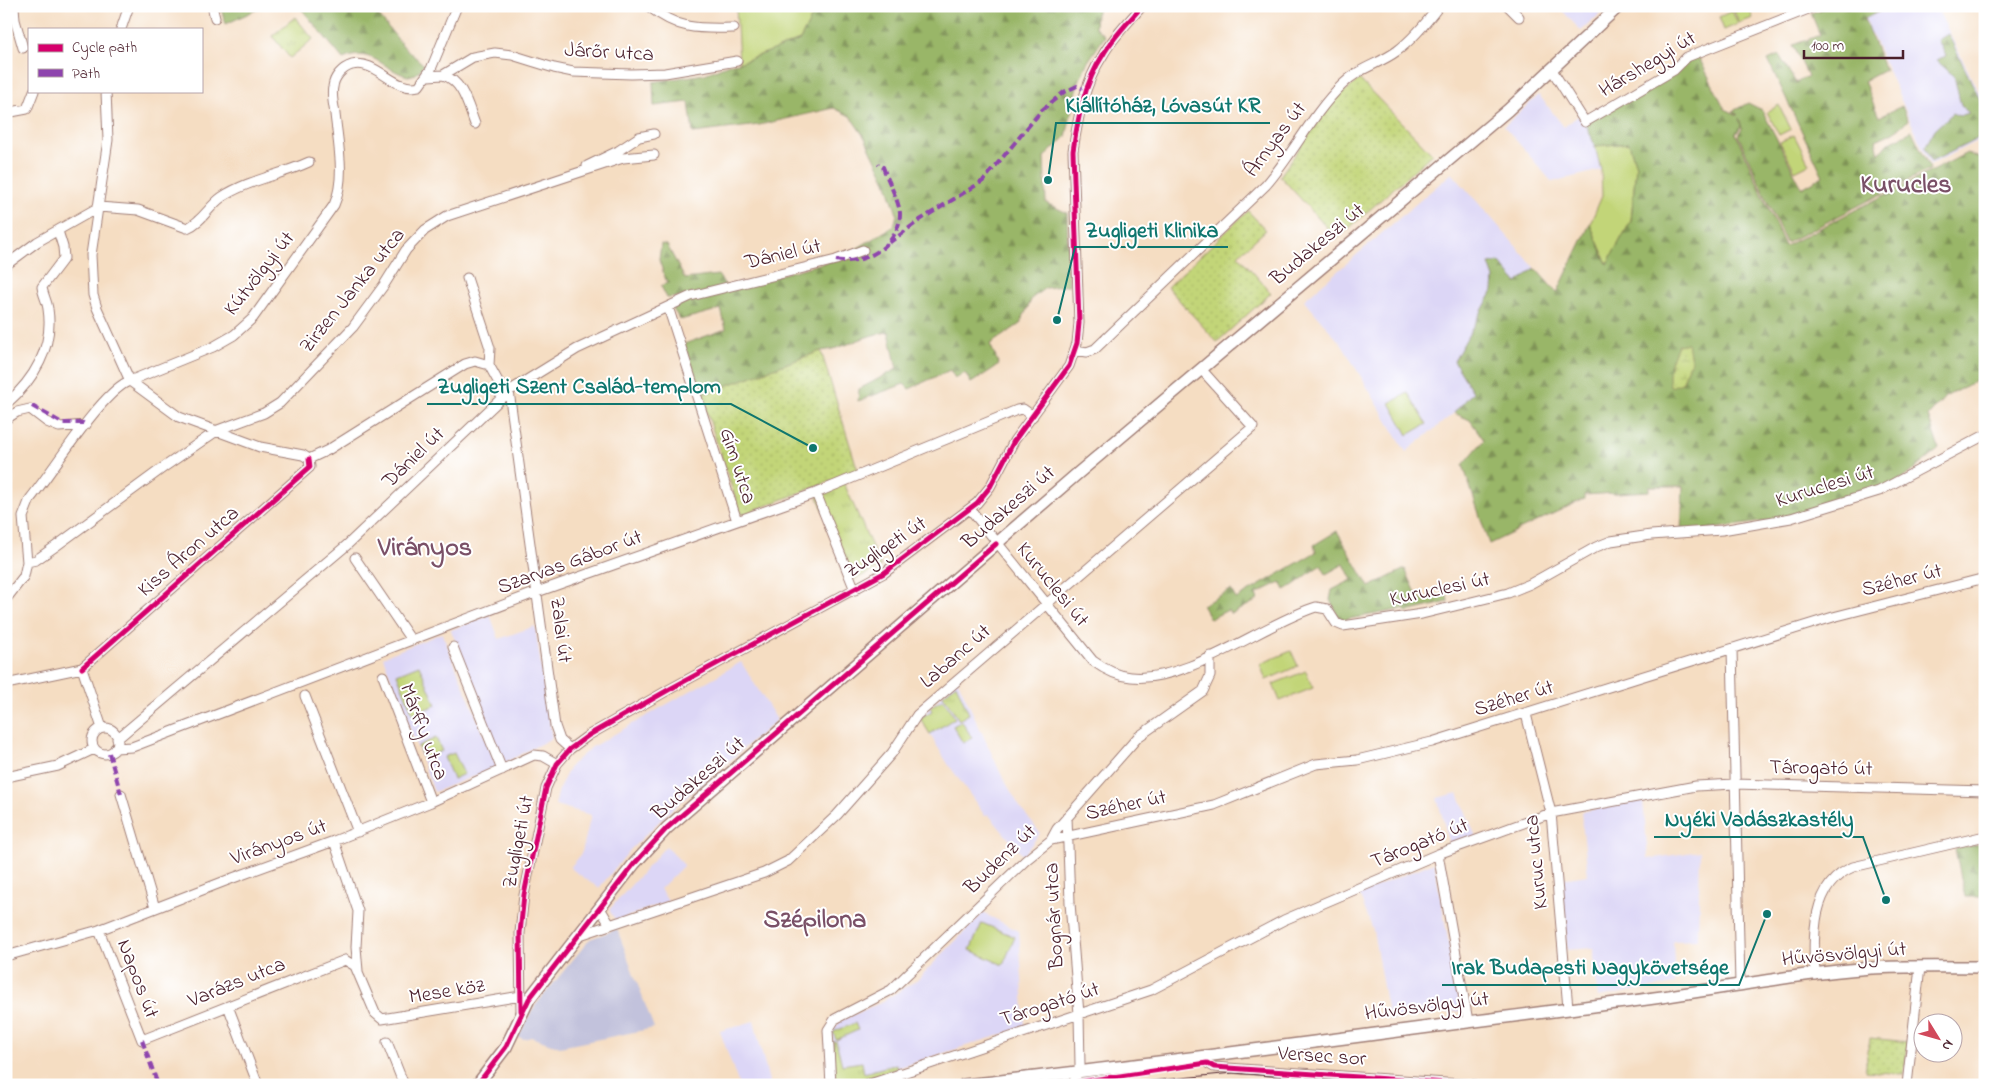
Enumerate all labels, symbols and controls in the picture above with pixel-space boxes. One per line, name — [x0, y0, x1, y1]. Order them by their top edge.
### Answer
street label: Hárshegyi út — [1594, 24, 1703, 108]
legend — [28, 28, 202, 92]
scale bar — [1804, 28, 1902, 60]
text: 100 m — [1811, 35, 1844, 57]
street label: Járőr utca — [563, 36, 655, 70]
text: Cycle path — [72, 37, 137, 60]
text: Path — [72, 63, 100, 85]
callout: Kiállítóház, Lóvasút KR — [1056, 86, 1270, 123]
text: Kiállítóház, Lóvasút KR — [1066, 91, 1261, 123]
street label: Árnyas út — [1237, 95, 1316, 185]
district label: Kurucles — [1860, 167, 1952, 205]
street label: Budakeszi út — [1263, 196, 1372, 294]
callout: Zugligeti Klinika — [1075, 210, 1228, 247]
text: Zugligeti Klinika — [1086, 216, 1219, 249]
street label: Zirzen Janka utca — [293, 222, 413, 360]
street label: Kútvölgyi út — [217, 225, 304, 324]
street label: Dániel út — [741, 232, 824, 279]
callout: Zugligeti Szent Család-templom — [427, 367, 731, 404]
text: Zugligeti Szent Család-templom — [437, 372, 721, 405]
street label: Dániel út — [375, 420, 452, 496]
street label: Gím utca — [711, 424, 763, 508]
street label: Kuruclesi út — [1772, 458, 1878, 516]
street label: Budakeszi út — [955, 459, 1062, 558]
street label: Kiss Áron utca — [131, 499, 246, 605]
street label: Zugligeti út — [839, 509, 934, 588]
street label: Szarvas Gábor út — [493, 523, 647, 603]
district label: Virányos — [377, 530, 472, 568]
street label: Kuruclesi út — [1008, 536, 1096, 634]
street label: Széher út — [1859, 557, 1945, 605]
street label: Kuruclesi út — [1387, 565, 1493, 615]
street label: Zalai út — [541, 595, 579, 665]
street label: Labanc út — [914, 618, 998, 696]
street label: Széher út — [1470, 673, 1558, 725]
street label: Márffy utca — [389, 679, 455, 786]
street label: Budakeszi út — [645, 730, 752, 829]
street label: Tárogató út — [1769, 753, 1873, 787]
street label: Széher út — [1083, 783, 1169, 829]
street label: Zugligeti út — [495, 793, 545, 891]
callout: Nyéki Vadászkastély — [1654, 800, 1863, 837]
text: Nyéki Vadászkastély — [1665, 805, 1853, 838]
street label: Tárogató út — [1367, 811, 1474, 879]
street label: Virányos út — [226, 812, 332, 876]
street label: Kuruc utca — [1517, 813, 1557, 911]
street label: Budenz út — [957, 818, 1044, 903]
street label: Bognár utca — [1037, 862, 1075, 971]
district label: Szépilona — [764, 902, 866, 940]
street label: Napos út — [108, 935, 166, 1023]
street label: Hűvösvölgyi út — [1780, 935, 1908, 977]
callout: Irak Budapesti Nagykövetsége — [1442, 948, 1739, 985]
street label: Varázs utca — [183, 950, 290, 1017]
text: Irak Budapesti Nagykövetsége — [1451, 953, 1730, 986]
street label: Mese köz — [407, 971, 487, 1013]
street label: Tárogató út — [996, 975, 1104, 1037]
street label: Hűvösvölgyi út — [1363, 984, 1491, 1031]
north arrow — [1914, 1014, 1964, 1064]
text: N — [1936, 1035, 1958, 1055]
street label: Versec sor — [1276, 1039, 1368, 1075]

